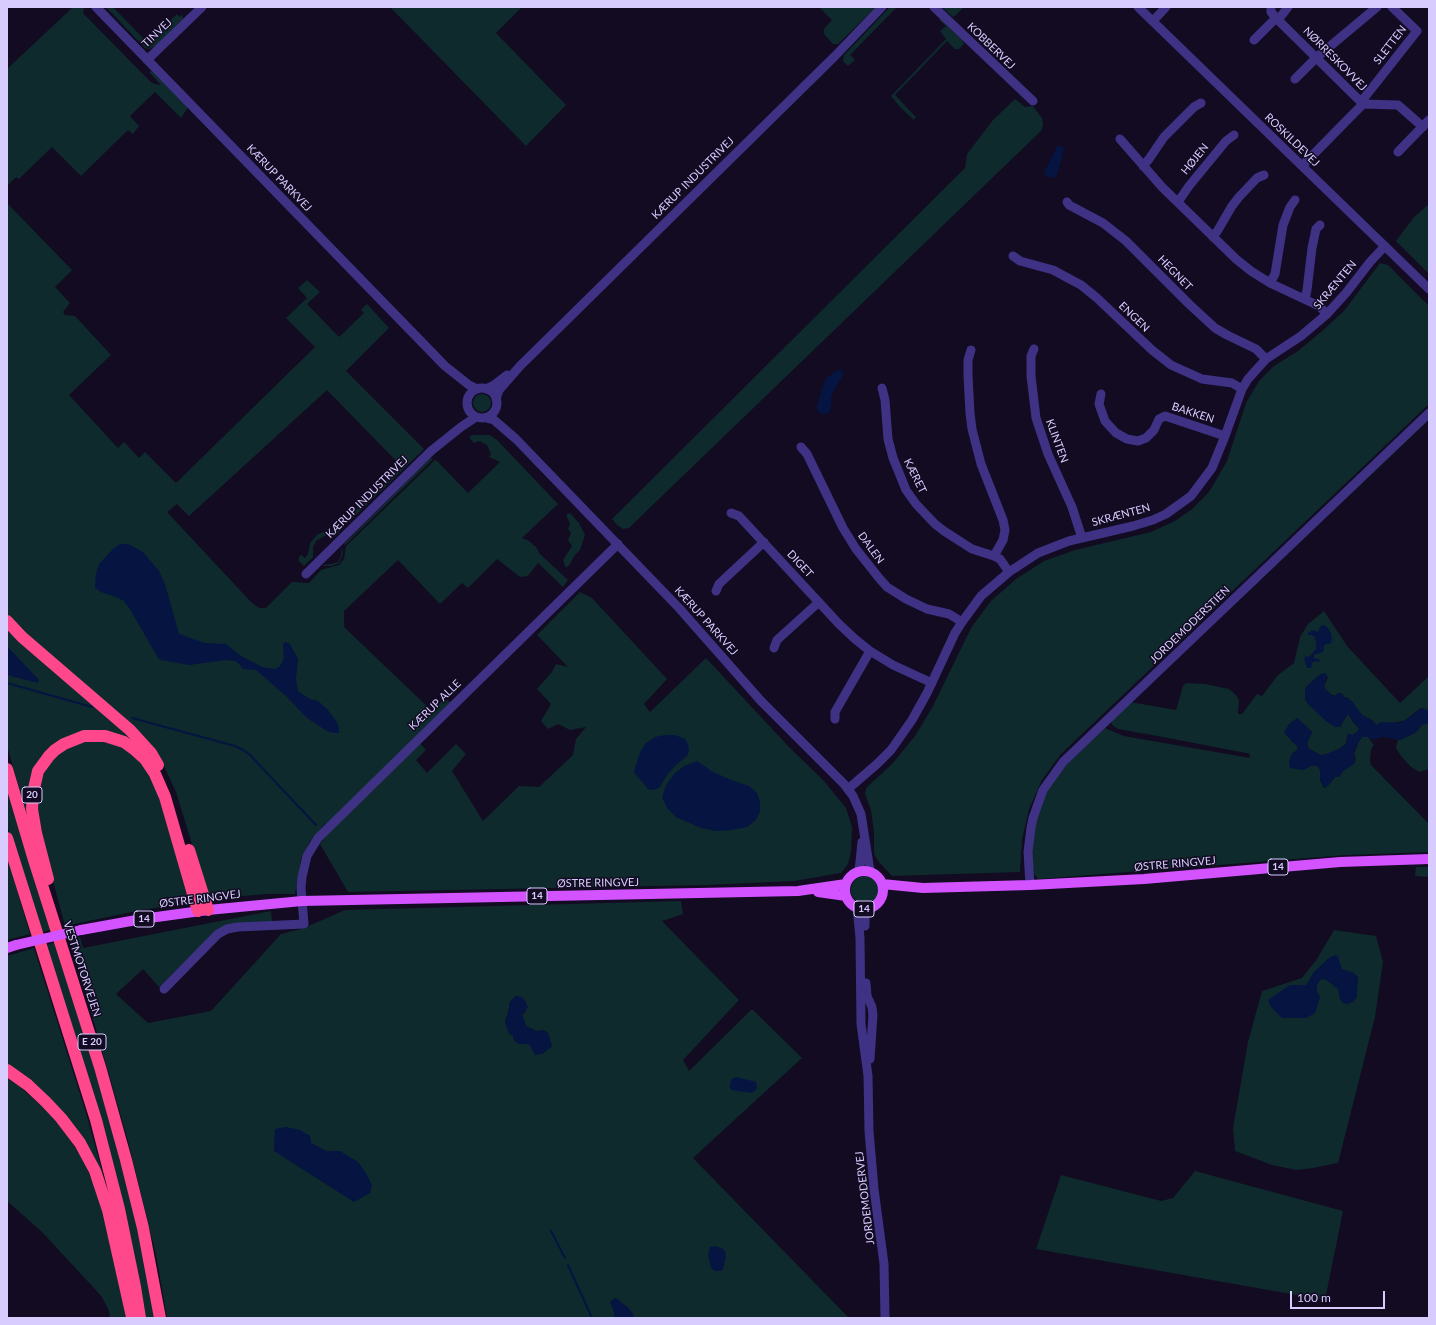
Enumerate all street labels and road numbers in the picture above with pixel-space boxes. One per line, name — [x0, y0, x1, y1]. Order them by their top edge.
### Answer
street label: TINVEJ — [139, 16, 175, 50]
street label: KOBBERVEJ — [964, 20, 1018, 72]
street label: SLETTEN — [1371, 23, 1409, 67]
street label: NØRRESKOVVEJ — [1300, 24, 1370, 94]
street label: ROSKILDEVEJ — [1262, 111, 1322, 169]
street label: KÆRUP INDUSTRIVEJ — [649, 134, 737, 222]
street label: HØJEN — [1178, 141, 1212, 177]
street label: KÆRUP PARKVEJ — [244, 142, 314, 214]
street label: HEGNET — [1155, 253, 1195, 293]
street label: SKRÆNTEN — [1311, 258, 1359, 312]
street label: ENGEN — [1116, 299, 1152, 335]
street label: BAKKEN — [1170, 400, 1216, 426]
street label: KLINTEN — [1043, 417, 1071, 465]
street label: KÆRUP INDUSTRIVEJ — [323, 453, 411, 541]
street label: KÆRET — [901, 456, 929, 496]
street label: SKRÆNTEN — [1090, 501, 1152, 529]
street label: DALEN — [855, 530, 887, 566]
street label: DIGET — [784, 548, 816, 580]
street label: JORDEMODERSTIEN — [1147, 583, 1233, 667]
street label: KÆRUP PARKVEJ — [672, 584, 740, 658]
street label: KÆRUP ALLE — [406, 677, 464, 733]
road number: 20 — [22, 787, 42, 803]
street label: ØSTRE RINGVEJ — [1134, 854, 1216, 874]
road number: 14 — [1268, 859, 1288, 875]
street label: ØSTRE RINGVEJ — [557, 876, 639, 890]
street label: ØSTRE RINGVEJ — [158, 887, 242, 911]
road number: 14 — [527, 888, 547, 904]
road number: 14 — [854, 901, 874, 917]
road number: 14 — [134, 911, 154, 927]
street label: VESTMOTORVEJEN — [60, 920, 104, 1018]
road number: E 20 — [78, 1034, 106, 1050]
street label: JORDEMODERVEJ — [853, 1151, 877, 1245]

